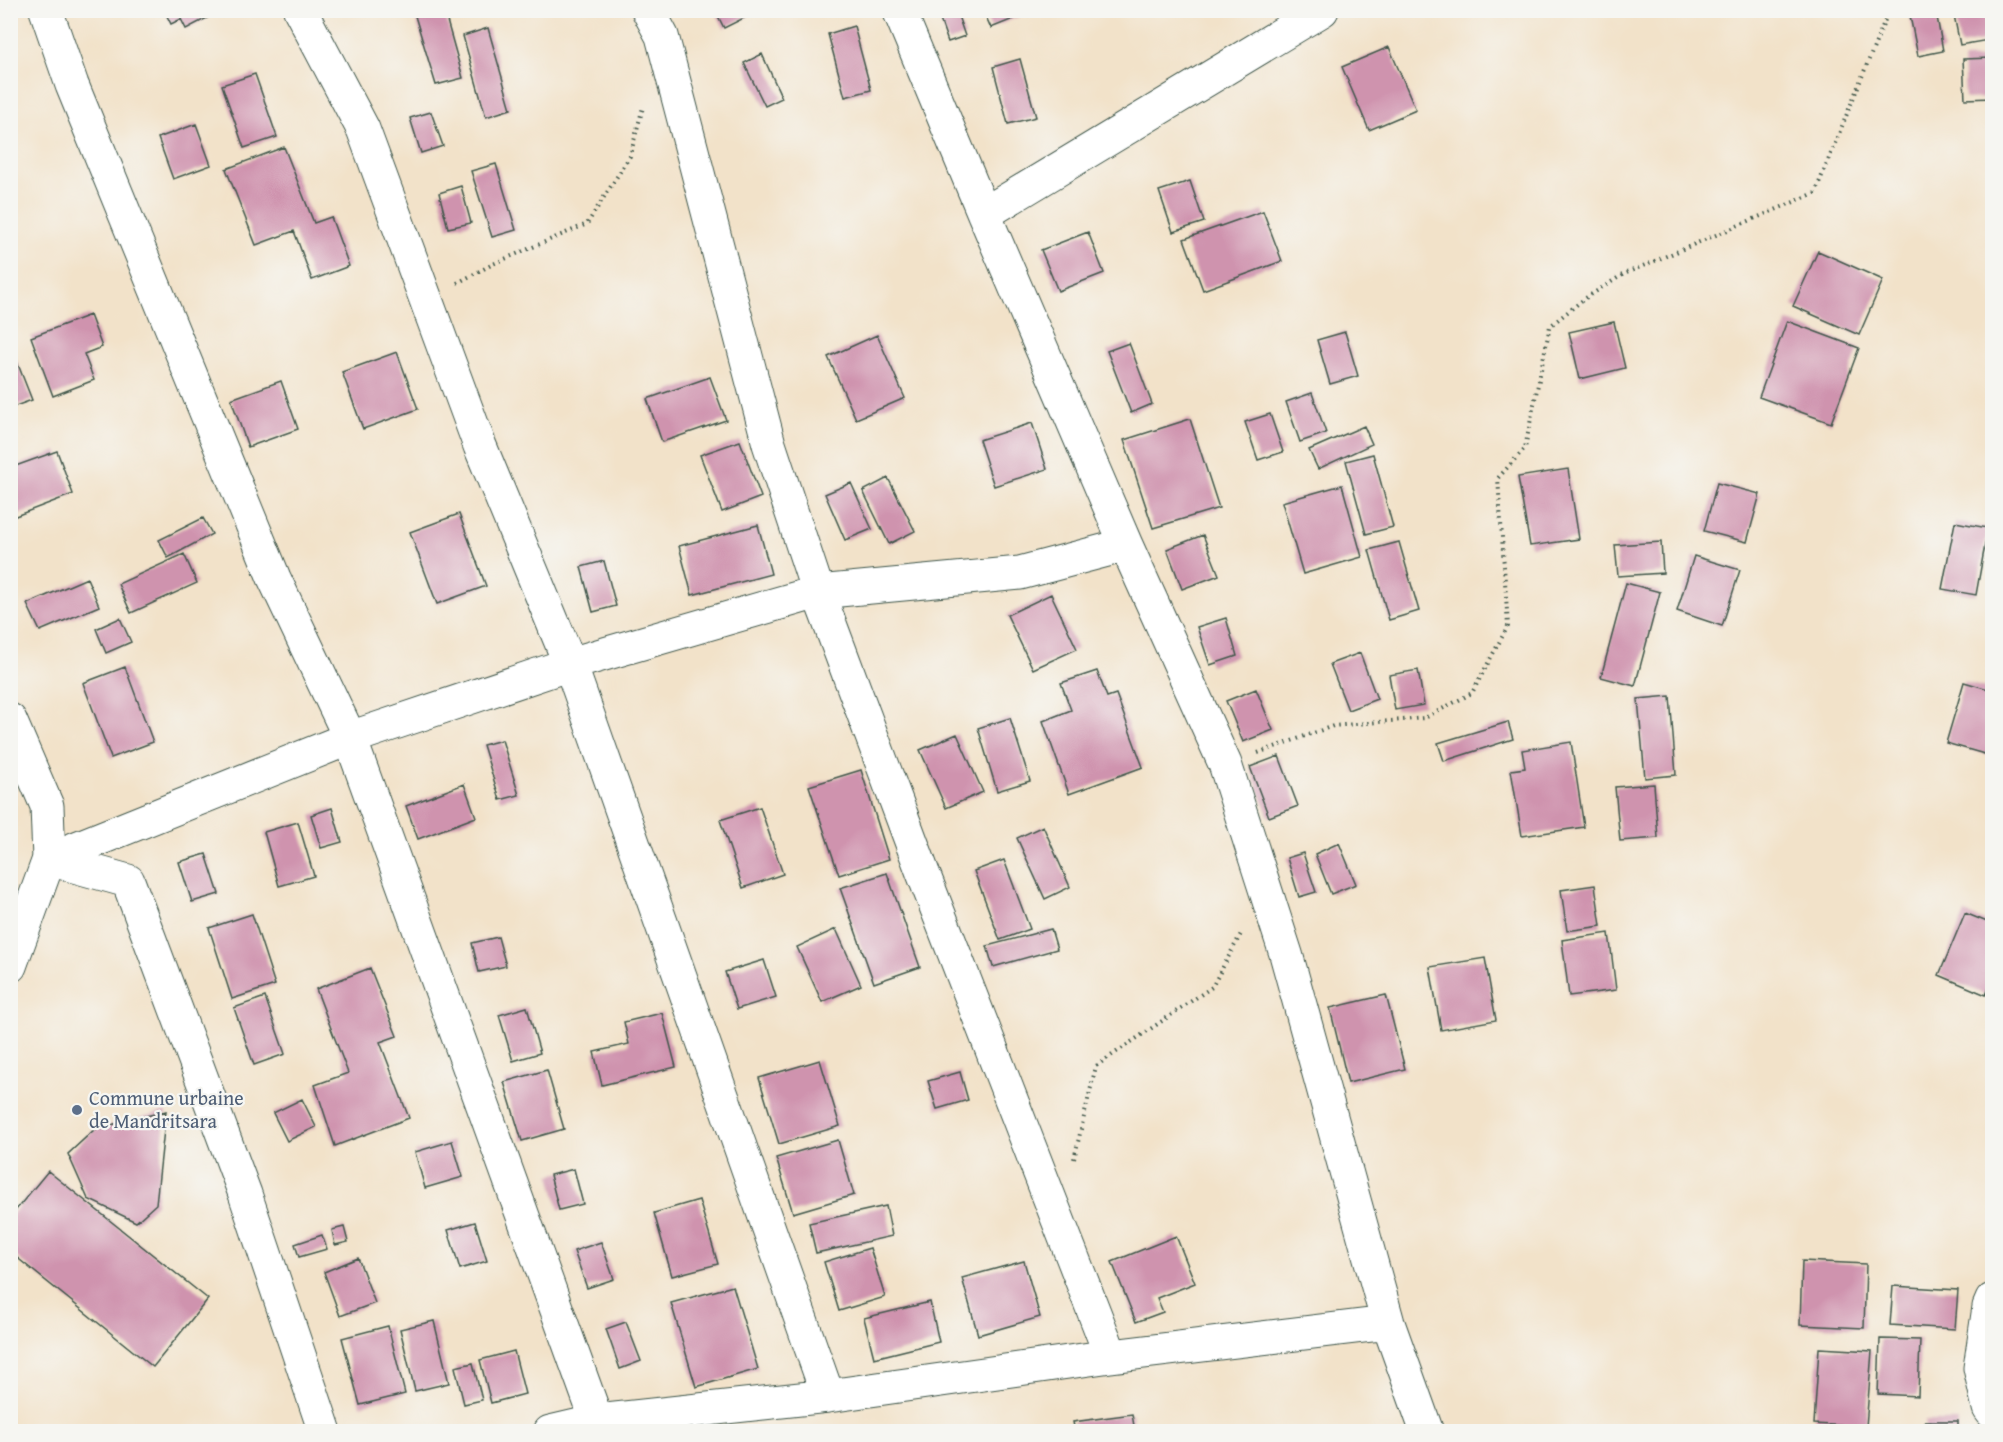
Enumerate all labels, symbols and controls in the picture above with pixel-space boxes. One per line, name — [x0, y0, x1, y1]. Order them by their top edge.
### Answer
place label: Commune urbaine de Mandritsara — [89, 1083, 244, 1135]
marker: Commune urbaine de Mandritsara — [70, 1103, 84, 1117]

